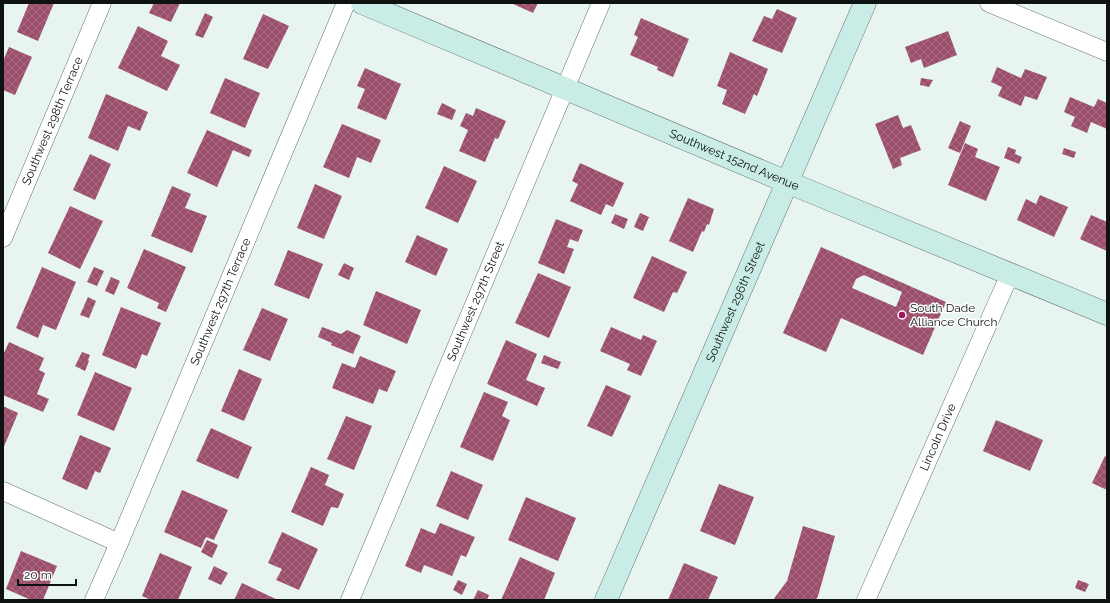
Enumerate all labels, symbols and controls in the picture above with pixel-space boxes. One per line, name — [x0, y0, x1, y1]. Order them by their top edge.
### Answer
street label: Southwest 298th Terrace — [19, 55, 85, 187]
street label: Southwest 152nd Avenue — [667, 126, 801, 193]
street label: Southwest 297th Terrace — [187, 236, 253, 368]
street label: Southwest 297th Street — [444, 239, 507, 364]
street label: Southwest 296th Street — [703, 239, 768, 364]
place label: South Dade Alliance Church — [910, 301, 997, 329]
marker: South Dade Alliance Church — [897, 310, 907, 320]
street label: Lincoln Drive — [917, 401, 959, 473]
scale bar — [18, 561, 76, 587]
text: 20 m — [24, 568, 52, 582]

